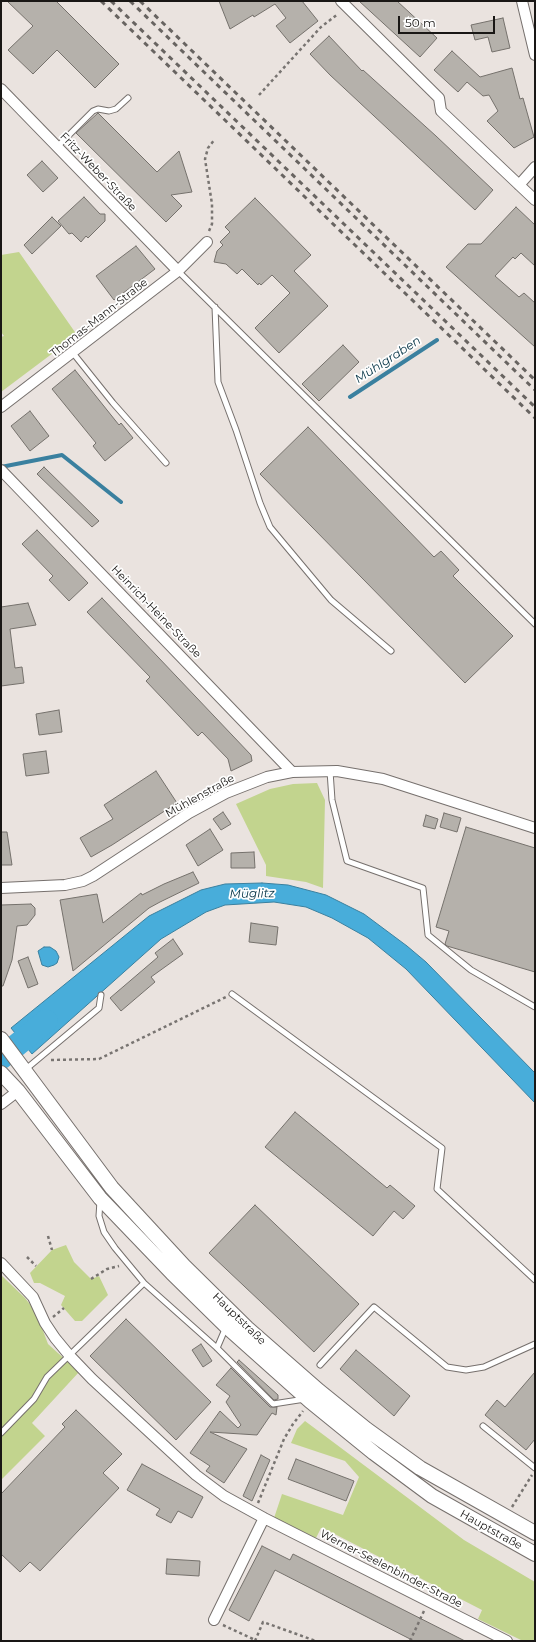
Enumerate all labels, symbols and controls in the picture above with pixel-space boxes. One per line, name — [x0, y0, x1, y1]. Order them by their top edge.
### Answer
scale bar — [400, 8, 497, 34]
text: 50 m — [405, 15, 436, 30]
street label: Fritz-Weber-Straße — [57, 130, 139, 214]
street label: Thomas-Mann-Straße — [48, 276, 150, 360]
water label: Mühlgraben — [352, 333, 424, 387]
street label: Heinrich-Heine-Straße — [108, 563, 204, 661]
street label: Mühlenstraße — [163, 772, 237, 820]
water label: Müglitz — [229, 886, 275, 902]
street label: Hauptstraße — [210, 1290, 268, 1348]
street label: Hauptstraße — [458, 1507, 524, 1553]
street label: Werner-Seelenbinder-Straße — [318, 1527, 464, 1611]

